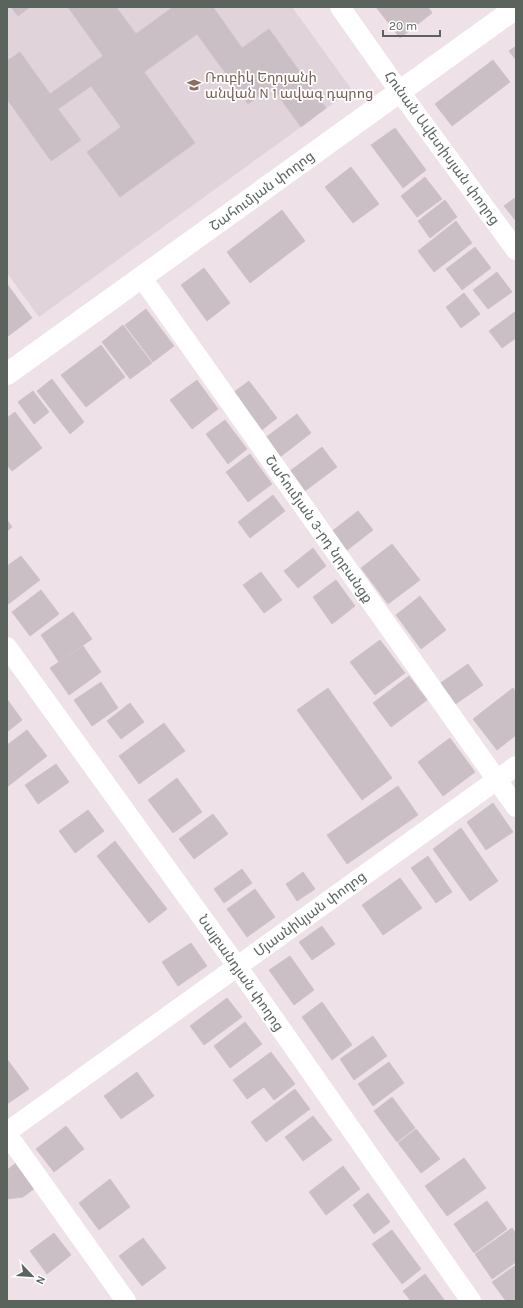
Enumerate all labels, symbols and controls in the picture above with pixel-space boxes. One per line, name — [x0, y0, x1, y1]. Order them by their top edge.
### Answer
scale bar — [383, 12, 440, 38]
text: 20 m — [389, 19, 417, 33]
street label: Հունան Ավետիսյան փողոց — [381, 68, 503, 228]
place label: Ռուբիկ Եղոյանի անվան N 1 ավագ դպրոց — [205, 69, 373, 102]
school or university icon: Ռուբիկ Եղոյանի անվան N 1 ավագ դպրոց — [186, 77, 202, 93]
street label: Շահումյան փողոց — [206, 147, 318, 235]
street label: Շահումյան 3-րդ նրբանցք — [261, 452, 377, 606]
street label: Մյասնիկյան փողոց — [251, 868, 369, 960]
street label: Նալբանդյան փողոց — [194, 912, 288, 1034]
north arrow — [12, 1256, 52, 1296]
text: N — [33, 1274, 48, 1286]

